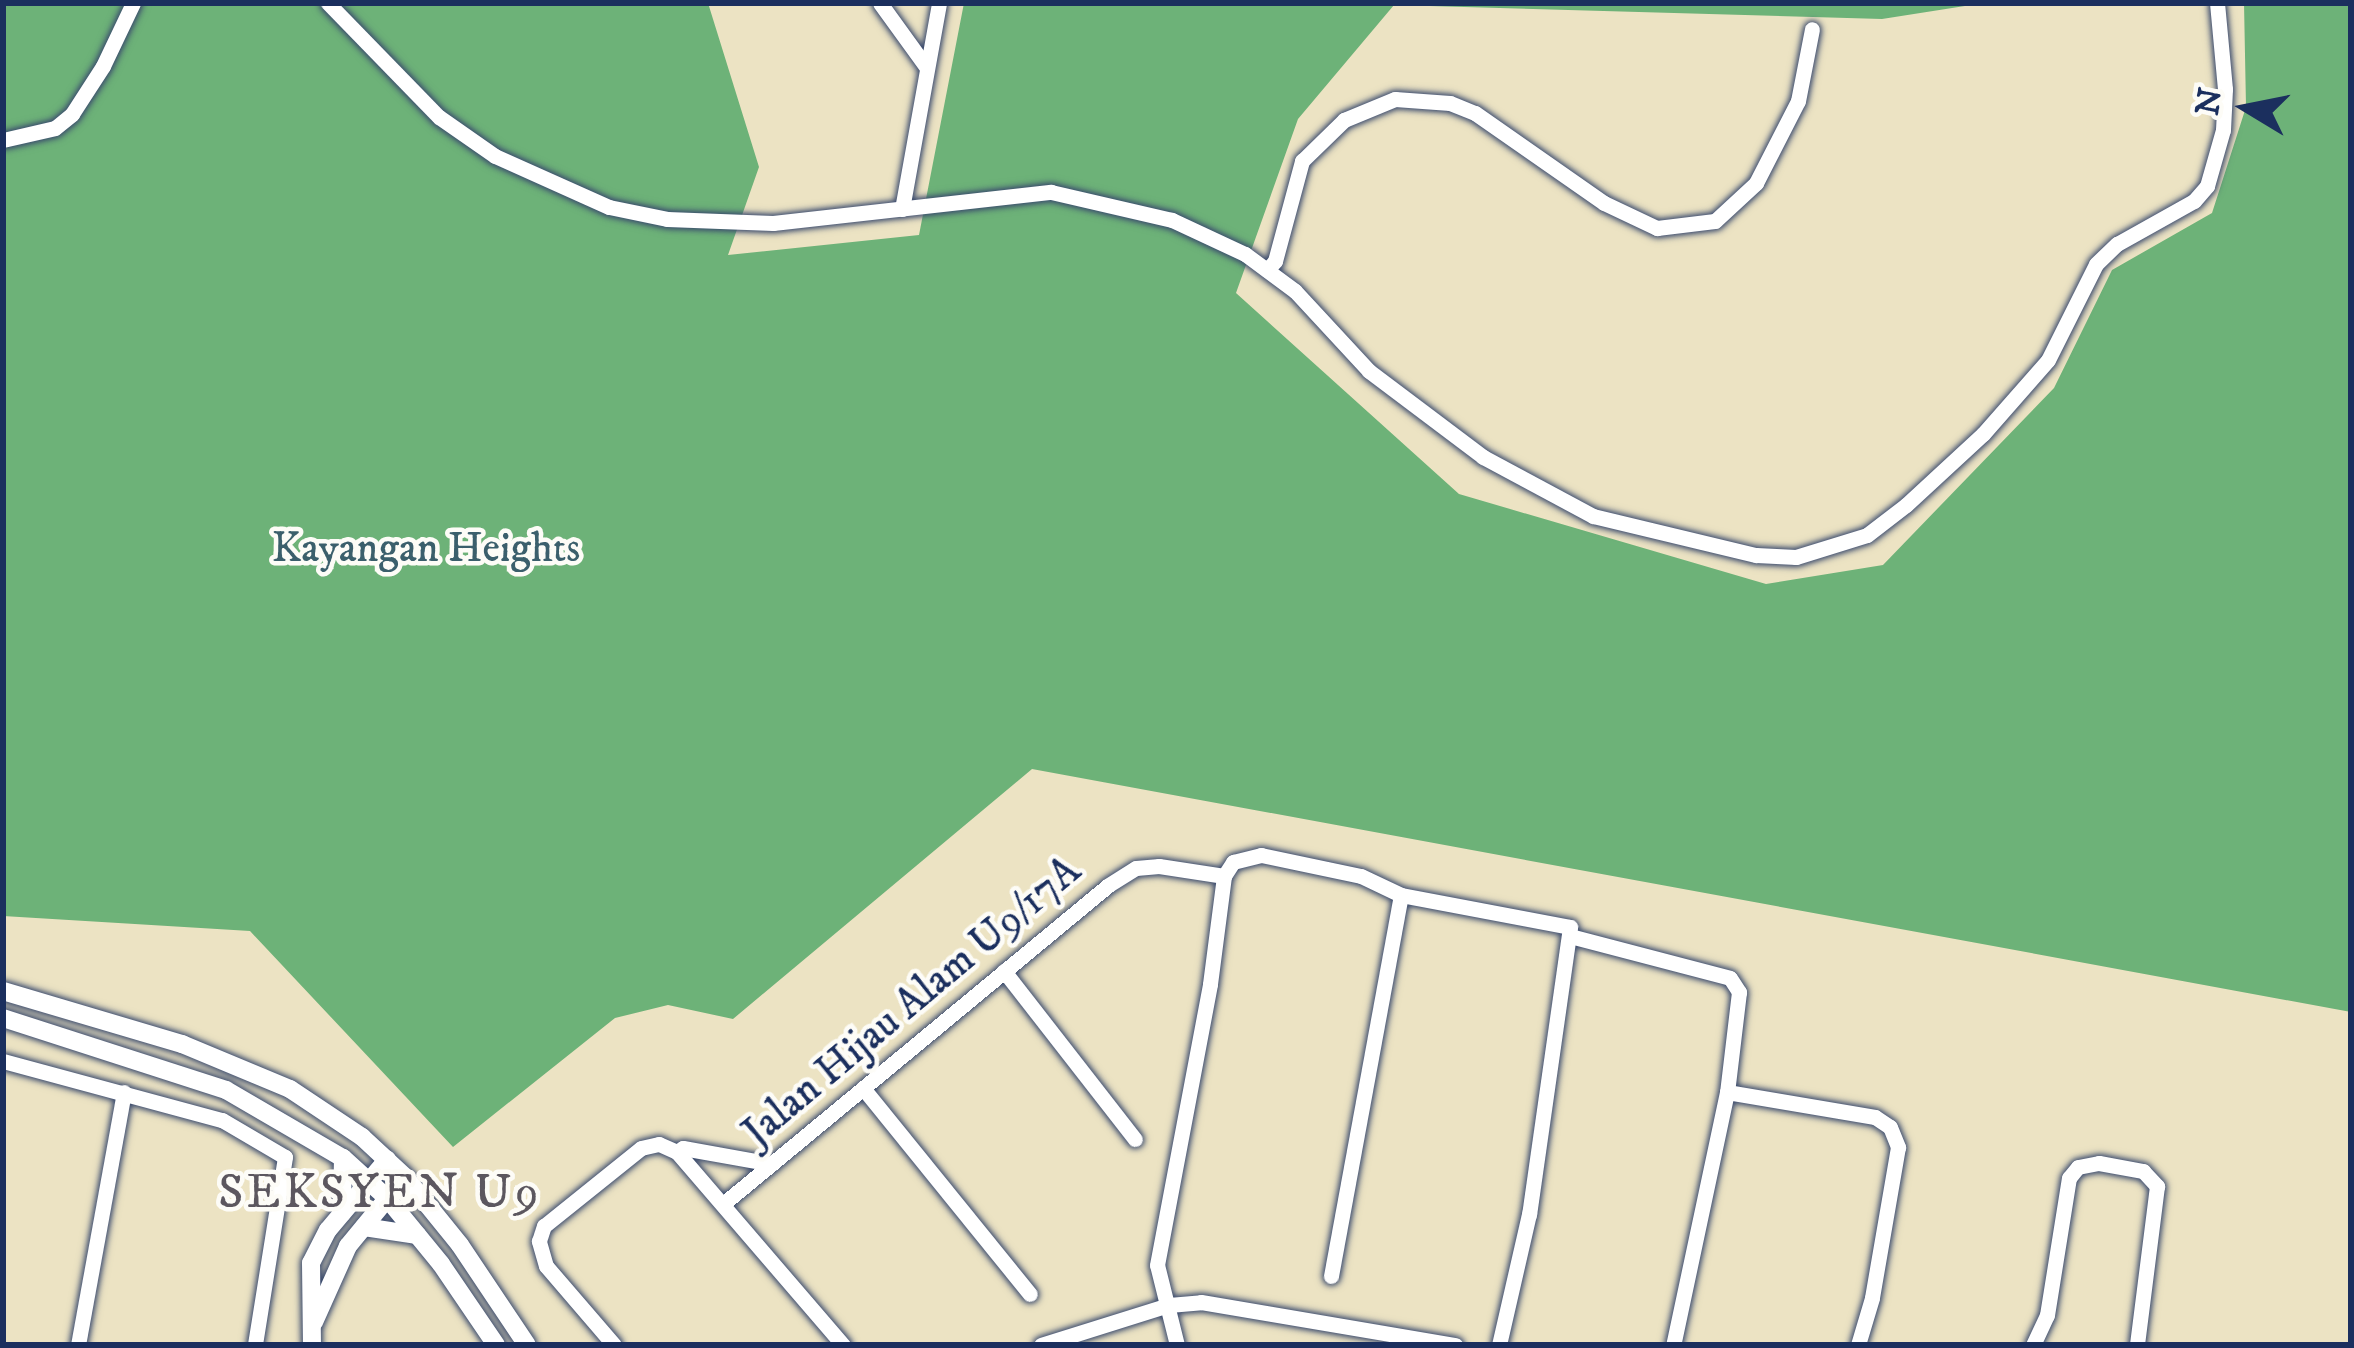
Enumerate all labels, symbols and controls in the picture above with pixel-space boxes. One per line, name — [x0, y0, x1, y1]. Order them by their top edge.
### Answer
north arrow — [2186, 48, 2306, 168]
text: N — [2188, 85, 2233, 119]
park label: Kayangan Heights — [272, 524, 580, 574]
street label: Jalan Hijau Alam U9/17A — [733, 846, 1091, 1158]
district label: SEKSYEN U9 — [218, 1165, 542, 1223]

